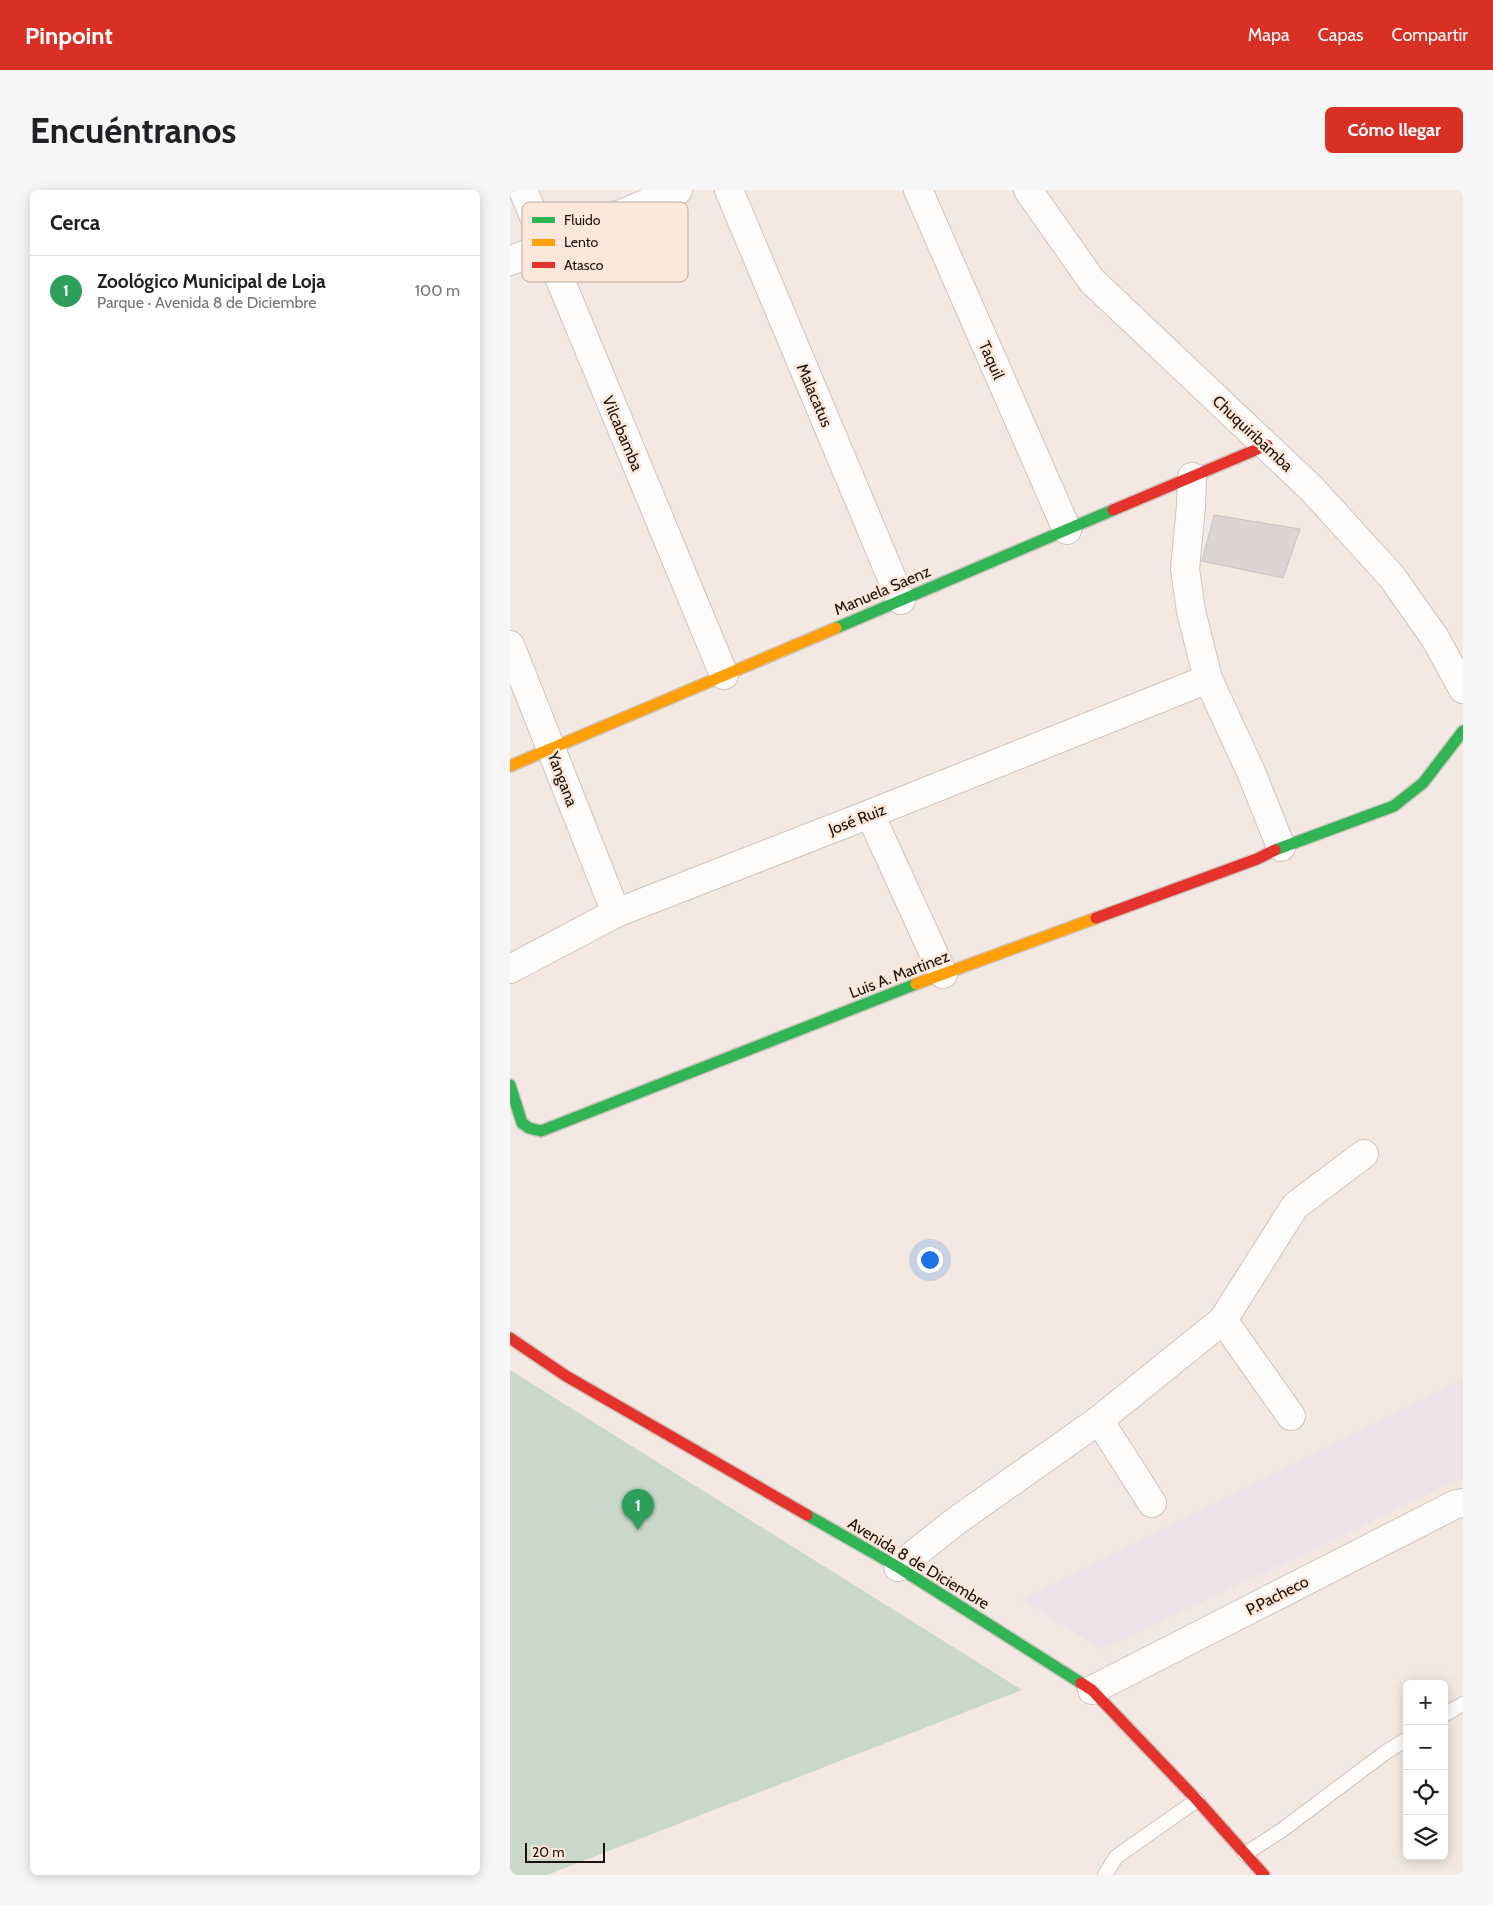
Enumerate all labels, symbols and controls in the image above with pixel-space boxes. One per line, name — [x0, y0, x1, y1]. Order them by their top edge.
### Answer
text: Pinpoint — [25, 21, 113, 50]
text: Mapa — [1248, 24, 1290, 46]
text: Capas — [1318, 24, 1364, 46]
text: Compartir — [1392, 24, 1468, 46]
button: Cómo llegar — [1325, 107, 1463, 153]
text: Encuéntranos — [30, 109, 236, 152]
legend — [522, 202, 688, 282]
text: Cerca — [50, 210, 100, 235]
text: Fluido — [564, 211, 601, 229]
text: Lento — [564, 233, 598, 251]
text: Atasco — [564, 256, 604, 274]
text: Zoológico Municipal de Loja — [97, 270, 326, 293]
text: 1 — [63, 281, 69, 300]
text: 100 m — [415, 281, 460, 300]
text: Parque · Avenida 8 de Diciembre — [97, 293, 316, 312]
street label: Taquil — [975, 338, 1008, 382]
street label: Malacatus — [793, 361, 837, 430]
street label: Chuquiribamba — [1208, 391, 1297, 476]
street label: Vilcabamba — [598, 393, 647, 474]
street label: Manuela Saenz — [831, 561, 934, 619]
street label: Yangana — [543, 748, 582, 809]
street label: José Ruiz — [825, 800, 889, 839]
street label: Luis A. Martinez — [846, 946, 952, 1002]
your location — [917, 1247, 943, 1273]
pin: 1 — [622, 1489, 654, 1530]
street label: Avenida 8 de Diciembre — [845, 1514, 993, 1613]
street label: P.Pacheco — [1243, 1571, 1312, 1619]
map controls — [1403, 1680, 1448, 1860]
button: + — [1403, 1680, 1448, 1725]
button: − — [1403, 1725, 1448, 1770]
button: locate — [1403, 1770, 1448, 1815]
button: layers — [1403, 1815, 1448, 1860]
scale bar — [525, 1840, 605, 1863]
text: 20 m — [532, 1843, 565, 1861]

